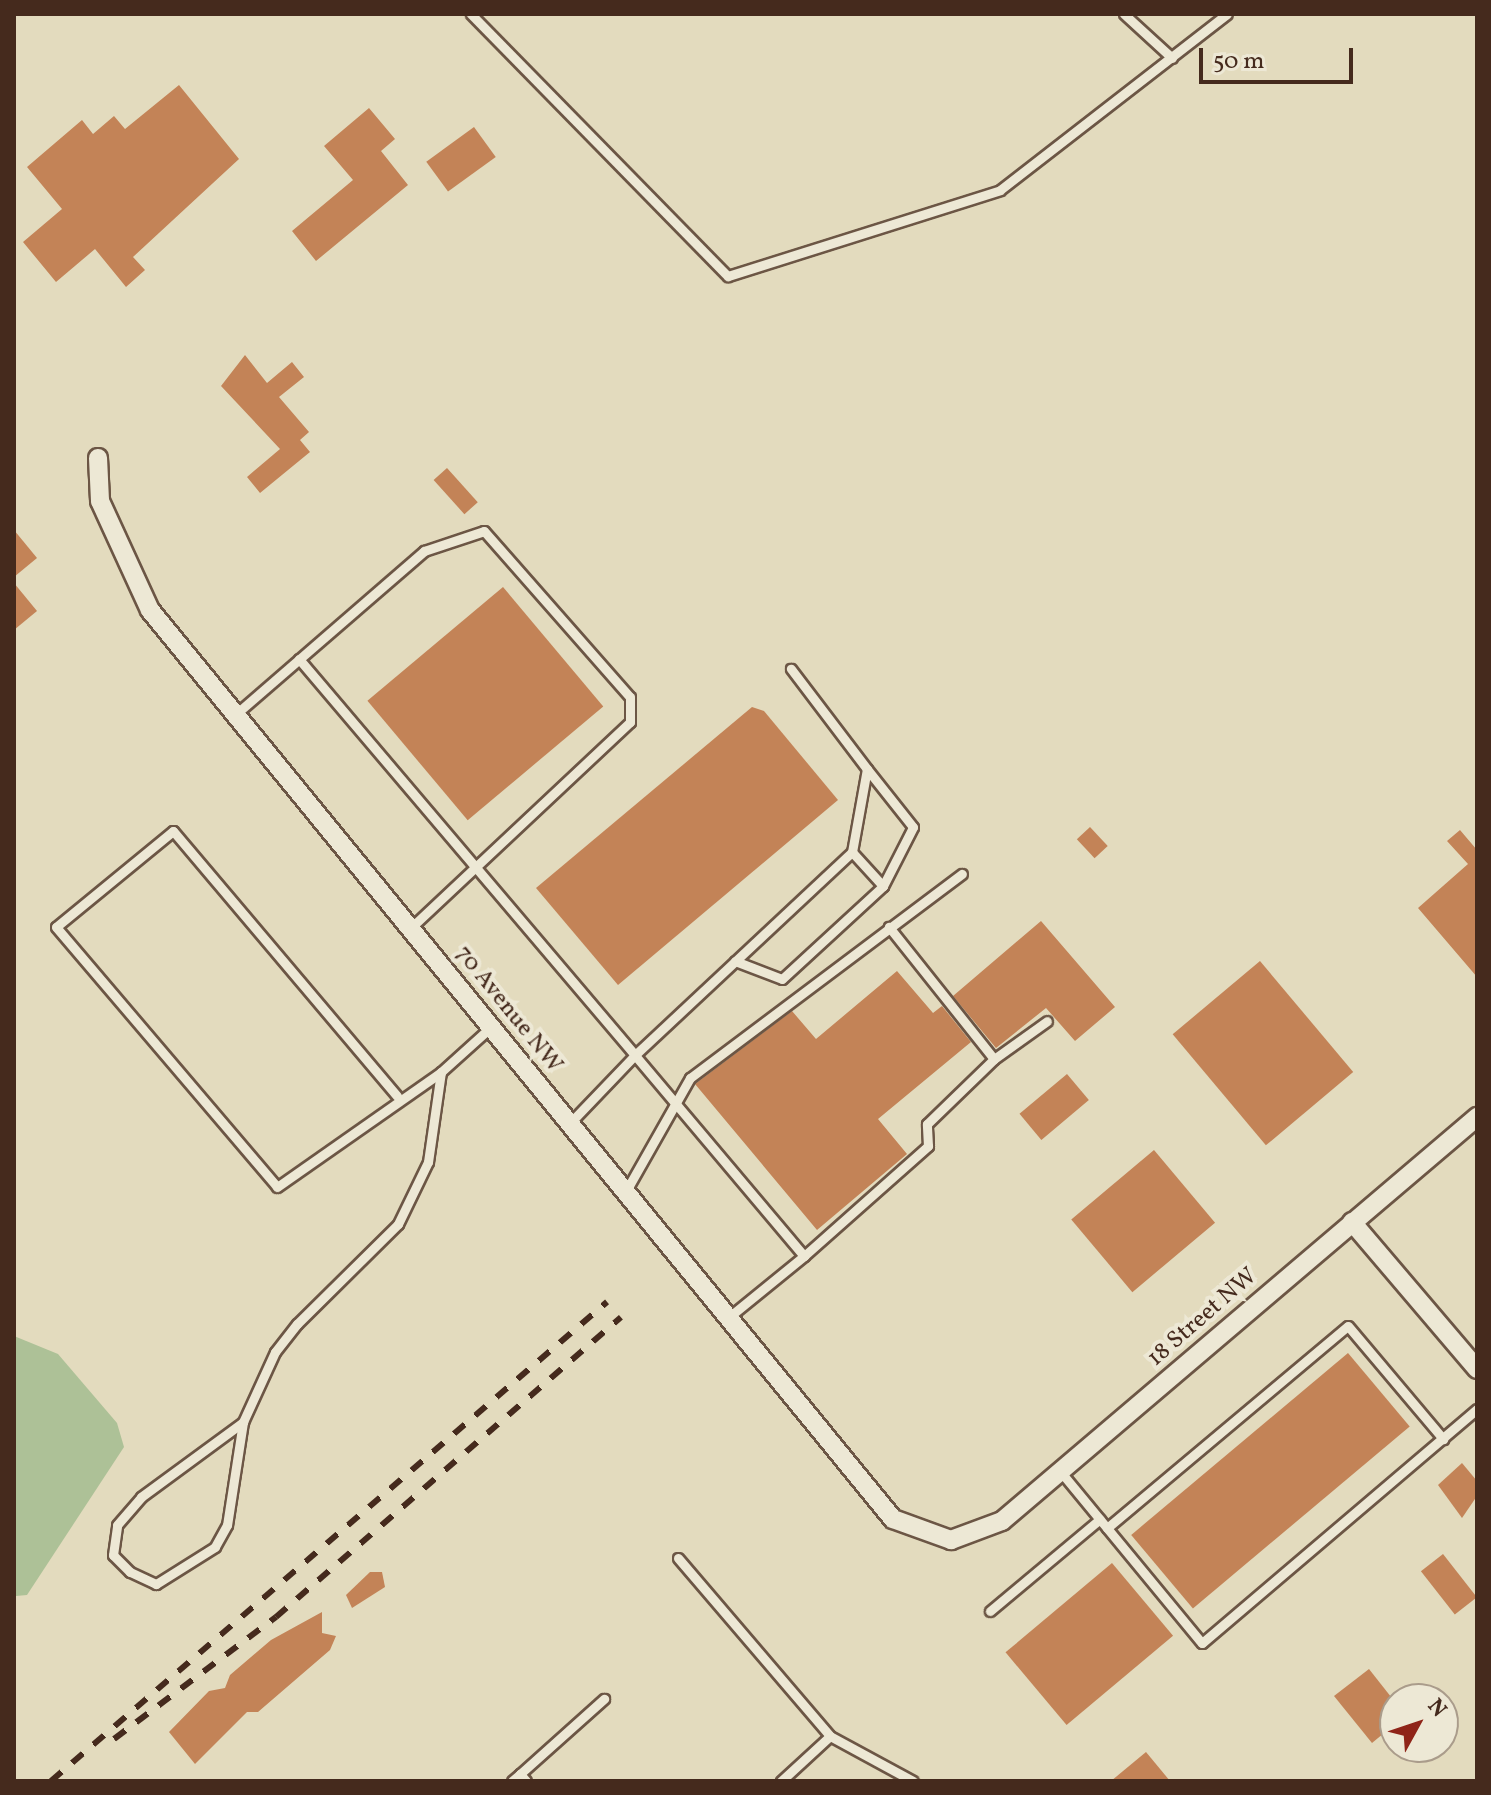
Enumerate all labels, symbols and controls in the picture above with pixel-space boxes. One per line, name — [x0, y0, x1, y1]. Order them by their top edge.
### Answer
scale bar — [1203, 32, 1357, 82]
text: 50 m — [1213, 45, 1265, 79]
street label: 70 Avenue NW — [448, 941, 568, 1079]
street label: 18 Street NW — [1142, 1263, 1264, 1373]
north arrow — [1379, 1683, 1459, 1763]
text: N — [1419, 1692, 1453, 1725]

